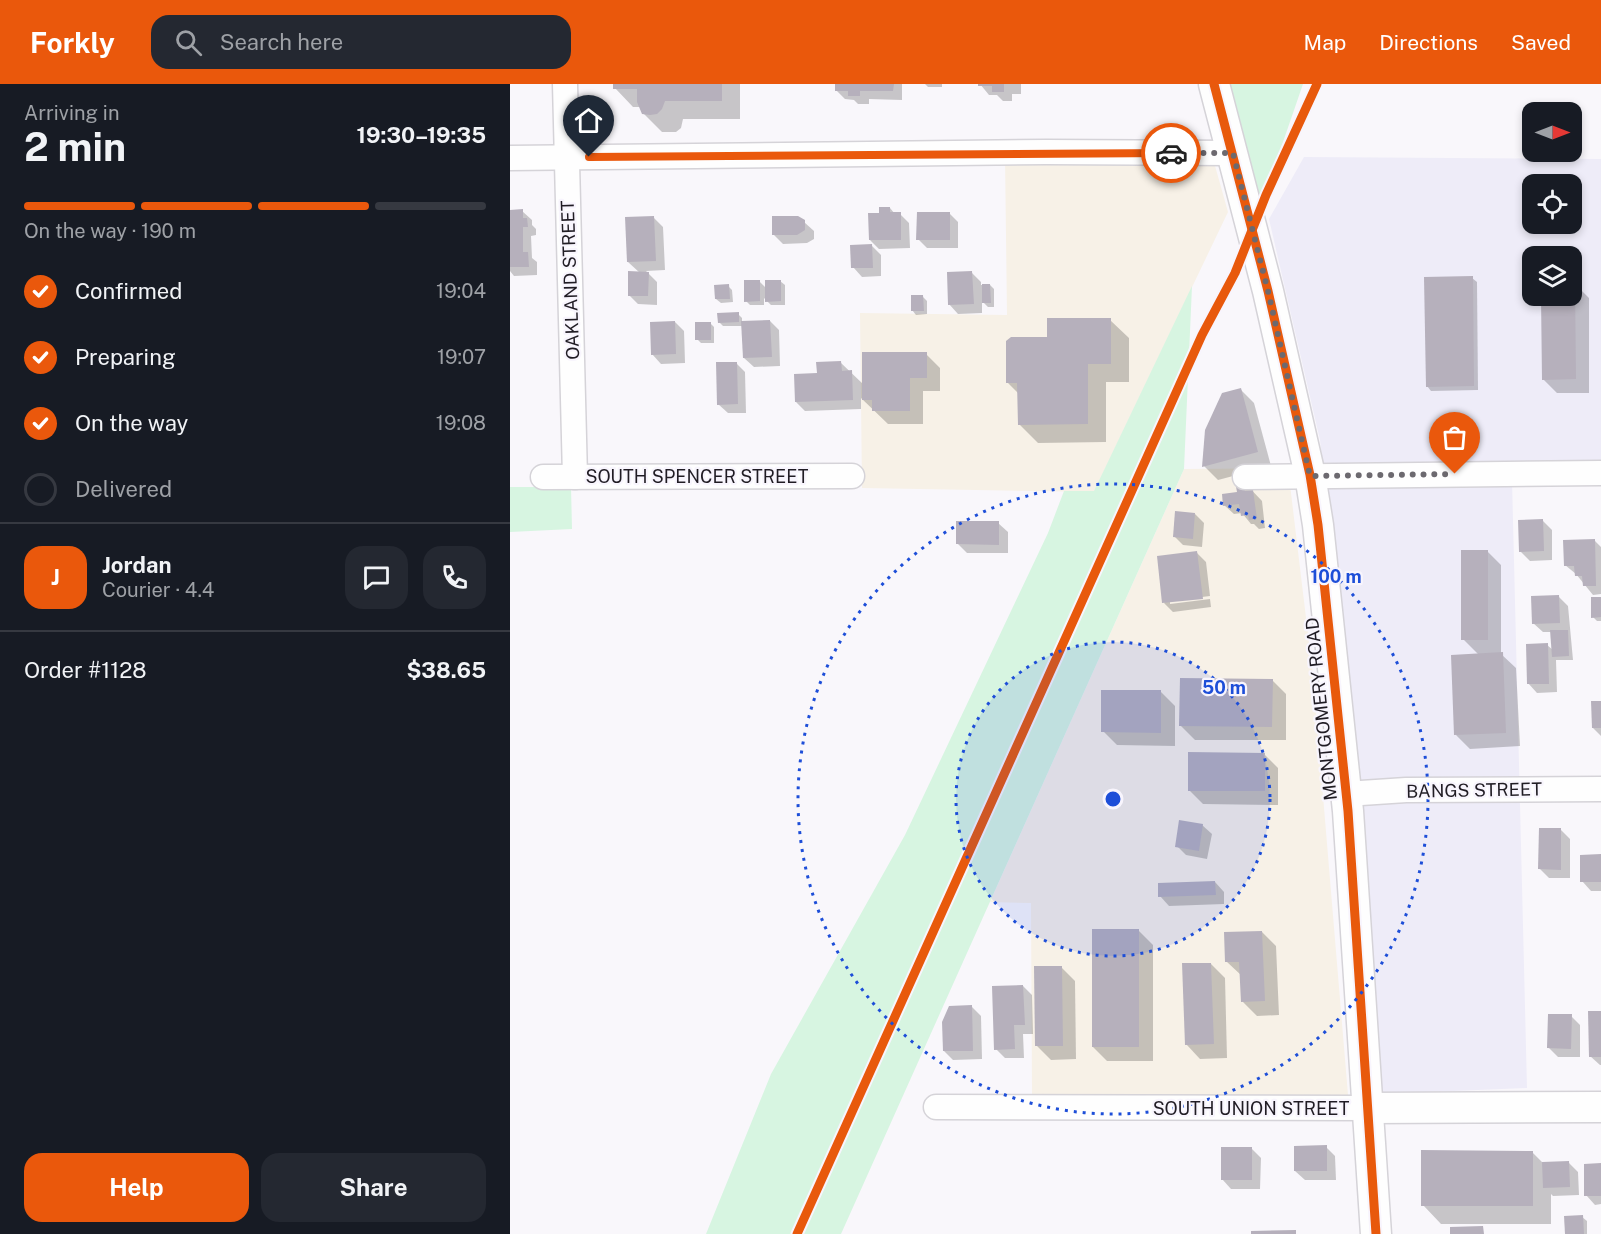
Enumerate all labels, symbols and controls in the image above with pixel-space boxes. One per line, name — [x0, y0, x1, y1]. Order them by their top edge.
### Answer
search box — [151, 15, 571, 69]
text: Forkly — [30, 26, 115, 59]
icon: search — [172, 26, 205, 59]
text: Search here — [220, 29, 343, 55]
text: Map — [1304, 30, 1346, 55]
text: Directions — [1379, 30, 1478, 55]
text: Saved — [1511, 30, 1571, 55]
pin — [563, 95, 614, 157]
text: Arriving in — [24, 101, 119, 125]
north arrow — [1522, 102, 1582, 162]
map controls — [1522, 102, 1582, 306]
icon: home — [572, 104, 605, 137]
text: 19:30–19:35 — [357, 122, 486, 148]
courier — [1141, 123, 1201, 183]
text: 2 min — [24, 124, 126, 170]
icon: car — [1155, 137, 1188, 170]
button: locate — [1522, 174, 1582, 234]
street label: OAKLAND STREET — [557, 200, 583, 360]
text: On the way · 190 m — [24, 219, 196, 243]
button: layers — [1522, 246, 1582, 306]
icon: check — [24, 275, 57, 308]
text: Confirmed — [75, 278, 182, 304]
text: 19:04 — [436, 279, 486, 303]
icon: check — [24, 341, 57, 374]
text: Preparing — [75, 344, 176, 370]
text: 19:07 — [437, 345, 486, 369]
icon: check — [24, 407, 57, 440]
text: On the way — [75, 410, 188, 436]
text: 19:08 — [436, 411, 486, 435]
pin — [1429, 412, 1480, 474]
icon: bag — [1438, 421, 1471, 454]
street label: SOUTH SPENCER STREET — [586, 466, 809, 487]
text: Delivered — [75, 476, 172, 502]
button: chat — [345, 546, 408, 609]
button: phone — [423, 546, 486, 609]
text: Jordan — [102, 552, 171, 578]
text: J — [51, 564, 60, 590]
text: 100 m — [1310, 566, 1362, 587]
text: Courier · 4.4 — [102, 578, 214, 602]
street label: MONTGOMERY ROAD — [1301, 616, 1341, 802]
text: Order #1128 — [24, 657, 146, 683]
text: $38.65 — [406, 657, 486, 683]
text: 50 m — [1202, 677, 1246, 698]
street label: BANGS STREET — [1406, 778, 1542, 802]
centre of rings — [1103, 789, 1123, 809]
street label: SOUTH UNION STREET — [1153, 1098, 1350, 1119]
button: Help — [24, 1153, 249, 1222]
button: Share — [261, 1153, 486, 1222]

